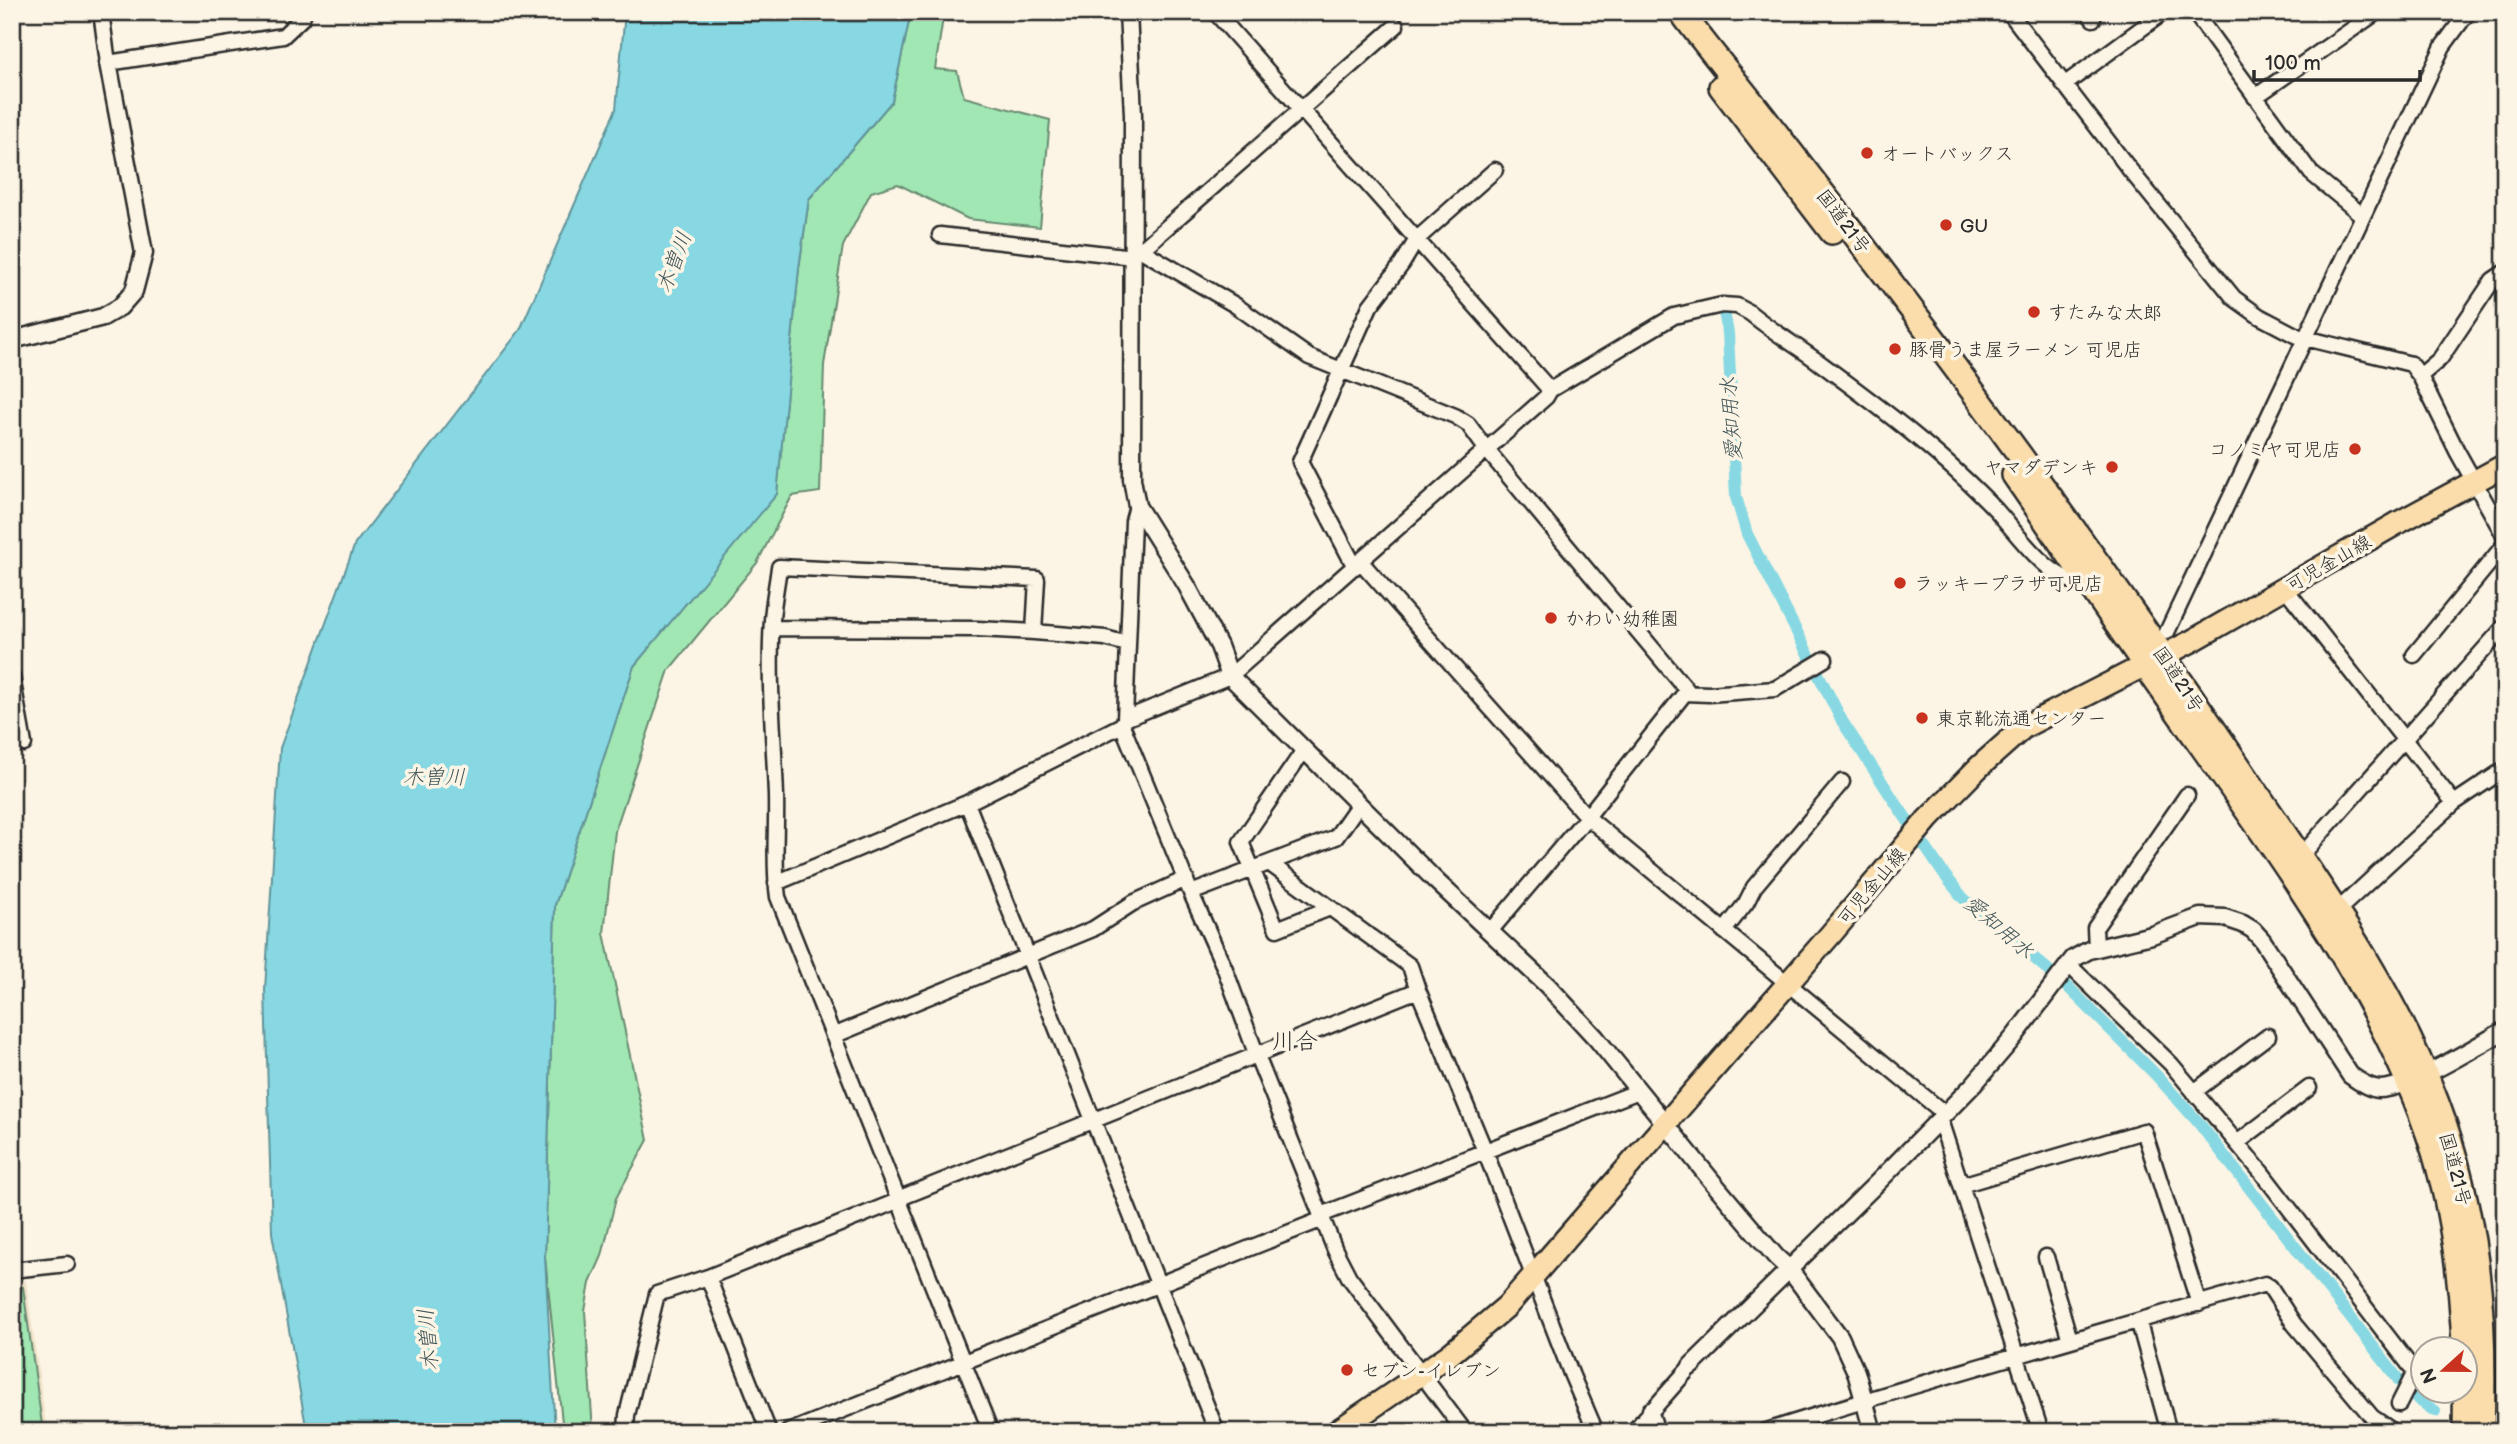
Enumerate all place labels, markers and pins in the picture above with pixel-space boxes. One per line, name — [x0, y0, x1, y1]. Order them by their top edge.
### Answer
place label: オートバックス — [1881, 143, 2014, 166]
marker: オートバックス — [1859, 145, 1875, 161]
place label: GU — [1960, 215, 1988, 238]
marker: GU — [1938, 217, 1954, 233]
place label: すたみな太郎 — [2048, 302, 2162, 325]
marker: すたみな太郎 — [2026, 304, 2042, 320]
place label: 豚骨うま屋ラーメン 可児店 — [1909, 339, 2142, 362]
marker: 豚骨うま屋ラーメン 可児店 — [1887, 341, 1903, 357]
place label: コノミヤ可児店 — [2208, 439, 2341, 462]
marker: コノミヤ可児店 — [2347, 441, 2363, 457]
place label: ヤマダデンキ — [1984, 457, 2098, 480]
marker: ヤマダデンキ — [2104, 459, 2120, 475]
place label: ラッキープラザ可児店 — [1914, 573, 2103, 596]
marker: ラッキープラザ可児店 — [1892, 575, 1908, 591]
place label: かわい幼稚園 — [1565, 608, 1679, 631]
marker: かわい幼稚園 — [1543, 610, 1559, 626]
place label: 東京靴流通センター — [1936, 708, 2106, 731]
marker: 東京靴流通センター — [1914, 710, 1930, 726]
place label: セブン-イレブン — [1361, 1360, 1501, 1383]
marker: セブン-イレブン — [1339, 1362, 1355, 1378]

